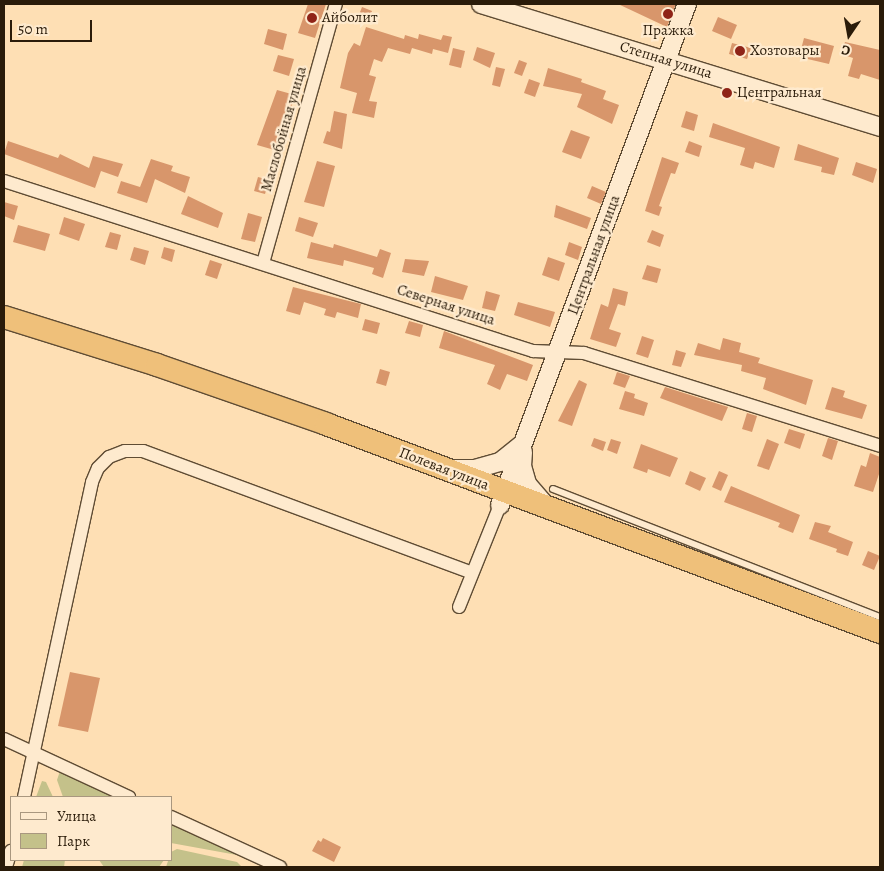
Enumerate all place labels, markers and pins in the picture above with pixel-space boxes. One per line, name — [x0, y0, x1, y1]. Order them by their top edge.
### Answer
marker: Пражка — [662, 8, 674, 20]
place label: Айболит — [322, 9, 378, 27]
marker: Айболит — [306, 12, 318, 24]
place label: Пражка — [642, 22, 694, 40]
place label: Хозтовары — [750, 42, 820, 60]
marker: Хозтовары — [734, 45, 746, 57]
place label: Центральная — [737, 84, 822, 102]
marker: Центральная — [721, 87, 733, 99]

